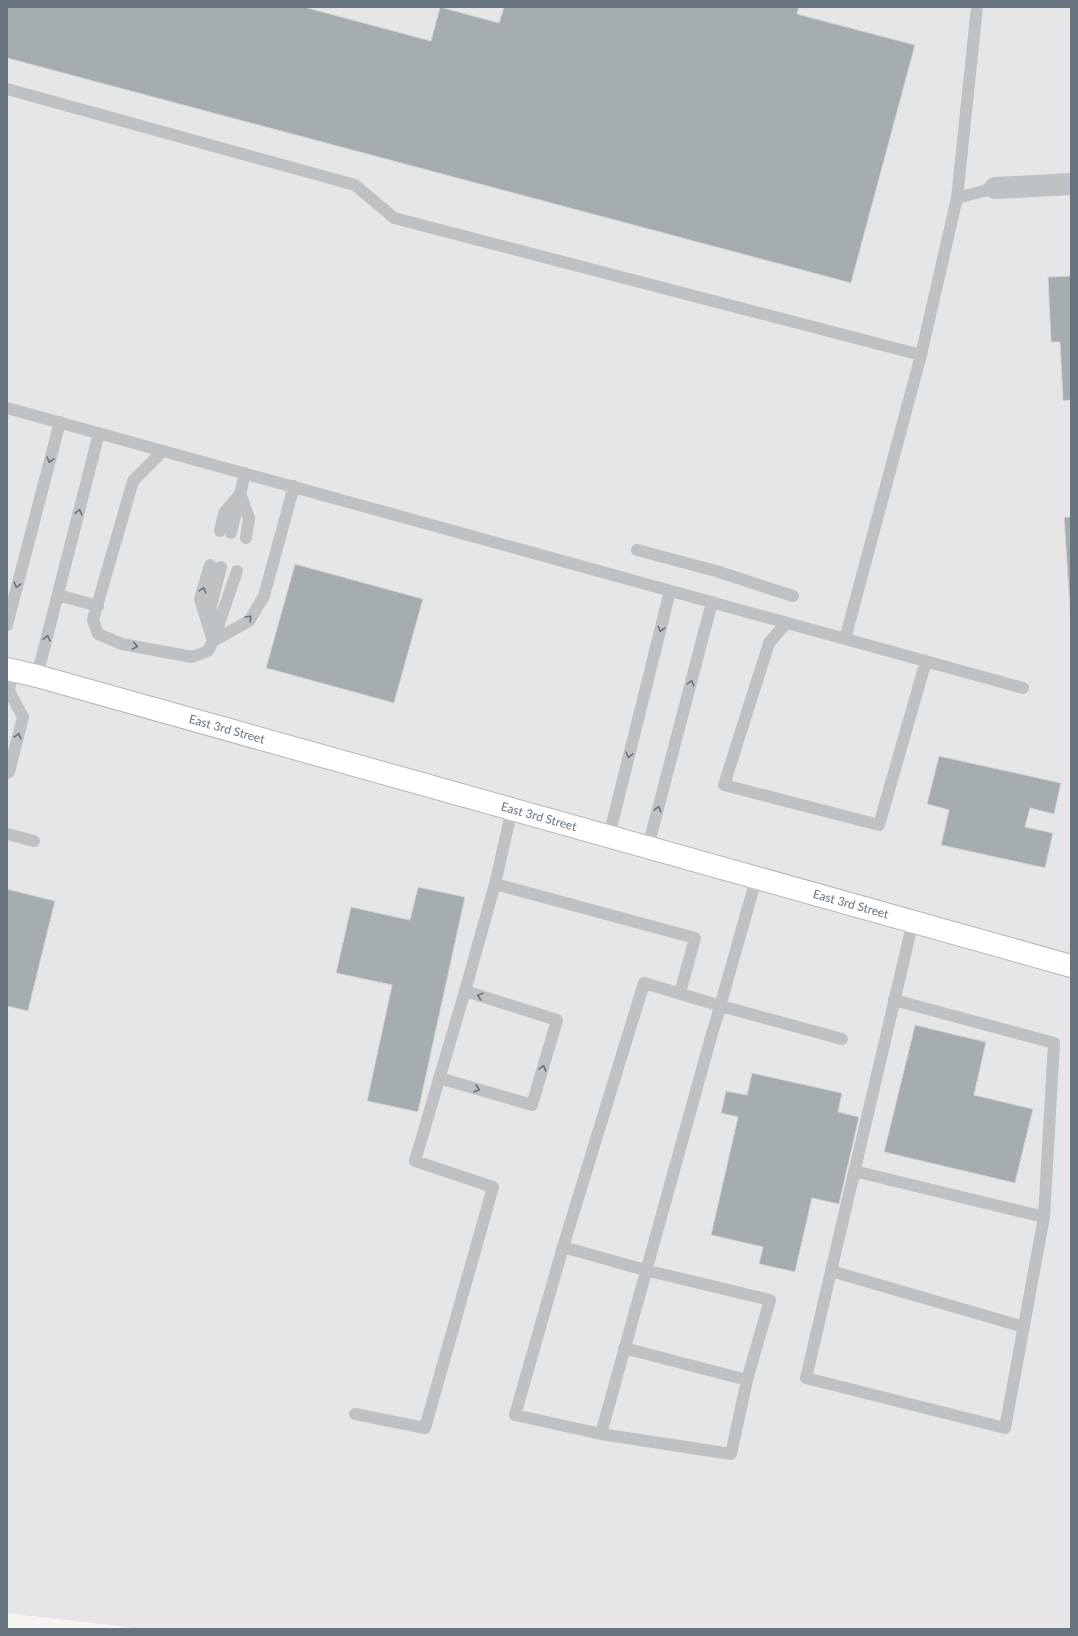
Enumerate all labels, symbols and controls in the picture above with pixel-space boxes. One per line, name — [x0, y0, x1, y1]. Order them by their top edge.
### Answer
one-way arrow — [46, 456, 55, 463]
one-way arrow — [74, 509, 82, 515]
one-way arrow — [13, 582, 22, 589]
one-way arrow — [198, 587, 207, 594]
one-way arrow — [245, 615, 252, 623]
one-way arrow — [657, 626, 665, 632]
one-way arrow — [42, 635, 51, 642]
one-way arrow — [131, 642, 138, 650]
one-way arrow — [686, 680, 695, 687]
street label: East 3rd Street — [187, 711, 267, 747]
one-way arrow — [13, 733, 22, 740]
one-way arrow — [626, 752, 634, 758]
street label: East 3rd Street — [499, 799, 579, 834]
one-way arrow — [653, 806, 662, 813]
street label: East 3rd Street — [811, 886, 891, 922]
one-way arrow — [477, 992, 484, 1001]
one-way arrow — [538, 1065, 547, 1072]
one-way arrow — [473, 1084, 480, 1093]

